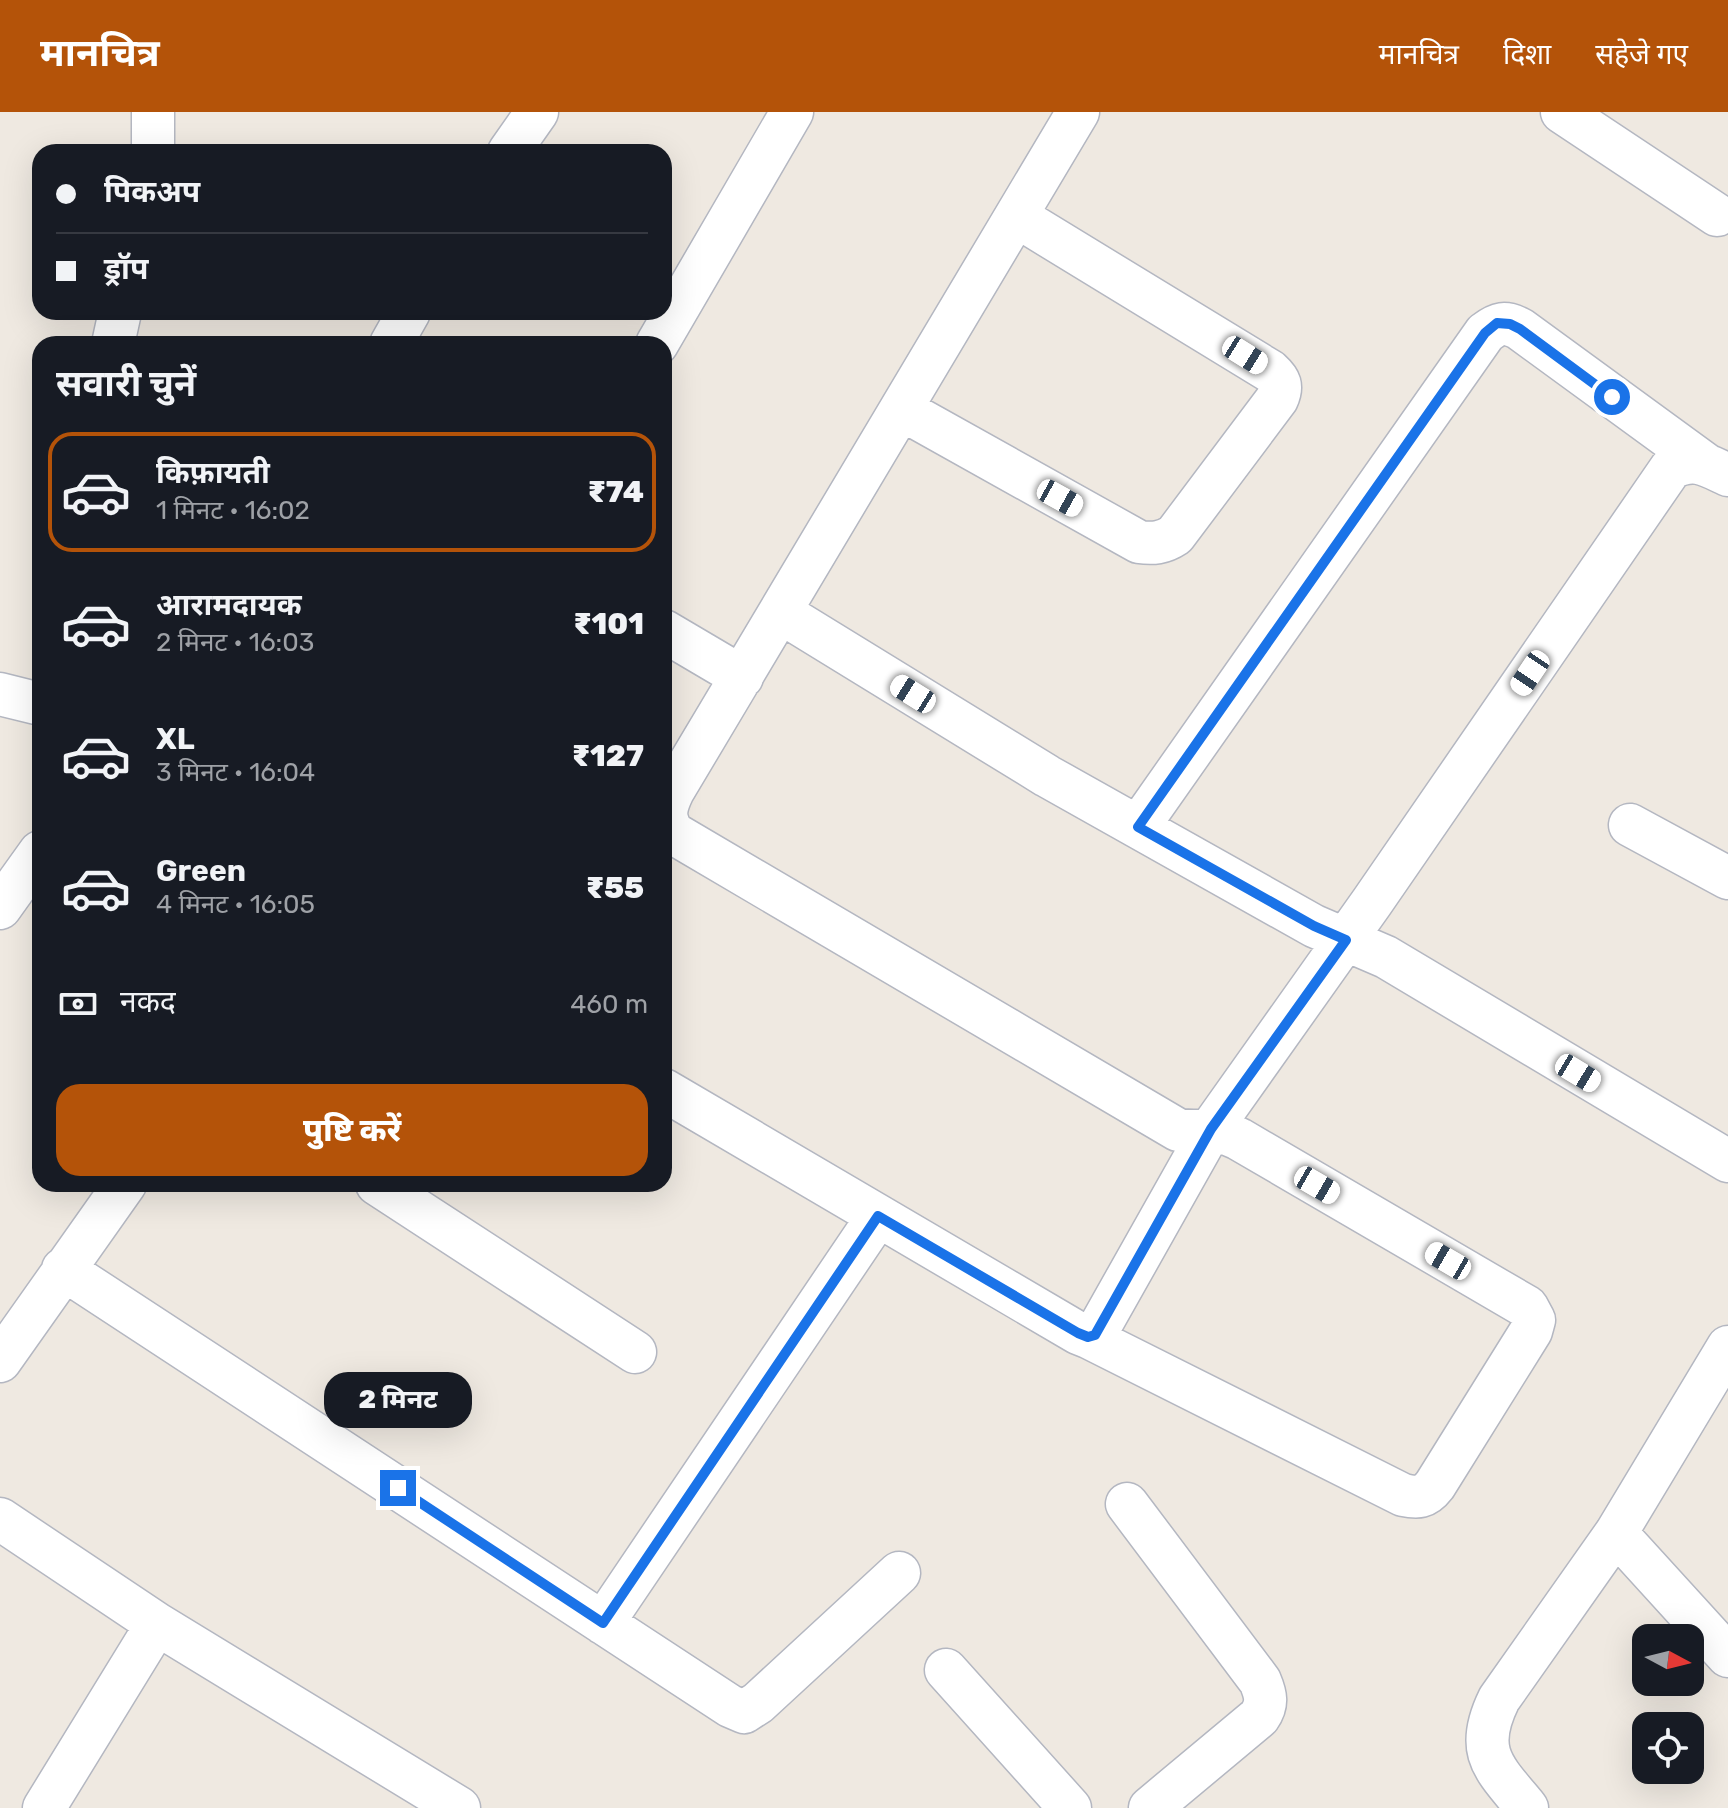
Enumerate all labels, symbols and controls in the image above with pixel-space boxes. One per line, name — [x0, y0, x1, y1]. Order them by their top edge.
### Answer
text: मानचित्र — [40, 30, 160, 76]
text: मानचित्र — [1379, 38, 1459, 71]
text: दिशा — [1503, 38, 1551, 71]
text: सहेजे गए — [1595, 38, 1688, 71]
text: पिकअप — [104, 174, 200, 210]
text: ड्रॉप — [104, 251, 148, 287]
car — [1218, 332, 1272, 378]
text: सवारी चुनें — [56, 362, 196, 405]
route start — [1594, 379, 1630, 415]
text: किफ़ायती — [156, 455, 270, 491]
icon: car — [60, 456, 132, 528]
text: ₹74 — [588, 474, 644, 510]
car — [1033, 476, 1087, 520]
text: 1 मिनट · 16:02 — [156, 495, 310, 526]
text: आरामदायक — [156, 587, 302, 623]
icon: car — [60, 588, 132, 660]
text: ₹101 — [573, 606, 644, 642]
text: 2 मिनट · 16:03 — [156, 627, 314, 658]
car — [1507, 646, 1553, 700]
car — [886, 671, 940, 717]
icon: car — [60, 720, 132, 792]
text: XL — [156, 721, 195, 757]
text: ₹127 — [572, 738, 644, 774]
text: 3 मिनट · 16:04 — [156, 757, 315, 788]
icon: car — [60, 852, 132, 924]
text: Green — [156, 853, 246, 889]
text: ₹55 — [586, 870, 644, 906]
text: 4 मिनट · 16:05 — [156, 889, 315, 920]
icon: cash — [56, 982, 100, 1026]
text: नकद — [120, 984, 176, 1020]
text: 460 m — [570, 989, 648, 1020]
car — [1551, 1050, 1605, 1096]
button: पुष्टि करें — [56, 1084, 648, 1176]
car — [1290, 1163, 1344, 1207]
car — [1421, 1239, 1475, 1283]
callout: 2 मिनट — [324, 1372, 472, 1428]
text: 2 मिनट — [359, 1384, 437, 1415]
route end — [380, 1470, 416, 1506]
north arrow — [1632, 1624, 1704, 1696]
map controls — [1632, 1624, 1704, 1784]
button: locate — [1632, 1712, 1704, 1784]

